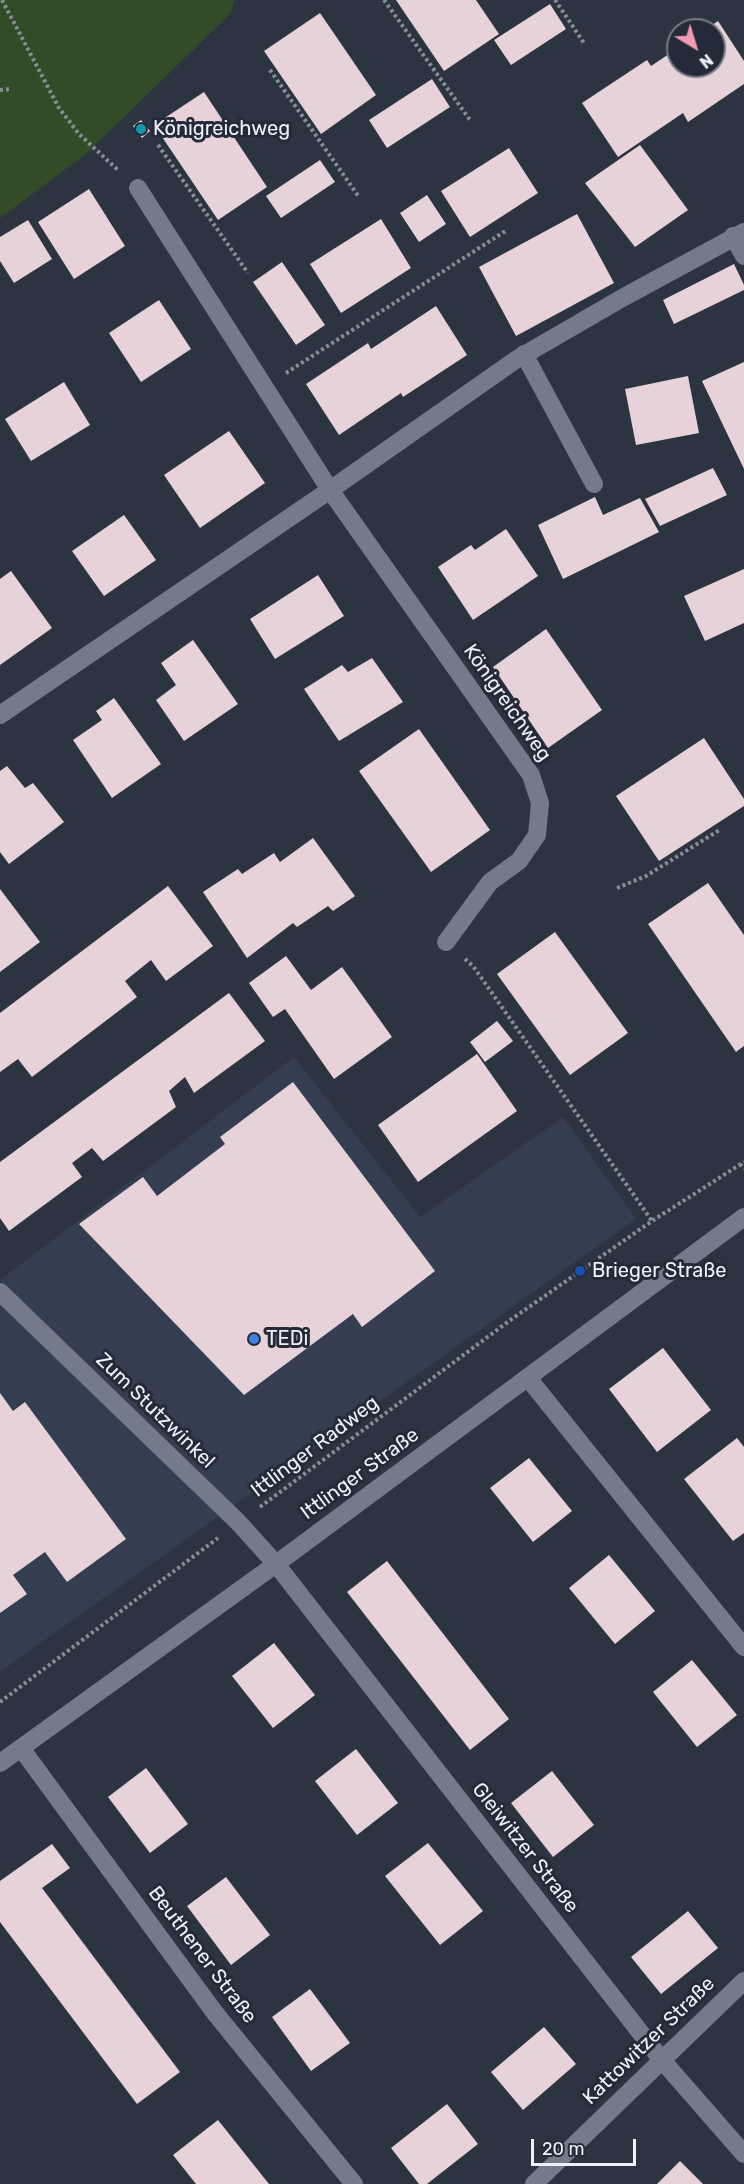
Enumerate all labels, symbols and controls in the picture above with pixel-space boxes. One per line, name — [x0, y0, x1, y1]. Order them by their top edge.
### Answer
north arrow — [666, 18, 726, 78]
text: N — [696, 50, 717, 72]
place label: Königreichweg — [153, 117, 290, 141]
marker: Königreichweg — [134, 122, 148, 136]
street label: Königreichweg — [458, 640, 556, 766]
place label: Brieger Straße — [592, 1259, 726, 1283]
marker: Brieger Straße — [573, 1264, 587, 1278]
place label: TEDi — [266, 1327, 308, 1351]
marker: TEDi — [247, 1332, 261, 1346]
street label: Zum Stutzwinkel — [91, 1348, 219, 1474]
street label: Ittlinger Radweg — [246, 1391, 384, 1503]
street label: Ittlinger Straße — [296, 1423, 424, 1525]
street label: Gleiwitzer Straße — [467, 1778, 583, 1918]
street label: Beuthener Straße — [143, 1882, 261, 2028]
street label: Kattowitzer Straße — [578, 1972, 720, 2110]
scale bar — [534, 2127, 639, 2165]
text: 20 m — [542, 2138, 584, 2160]

